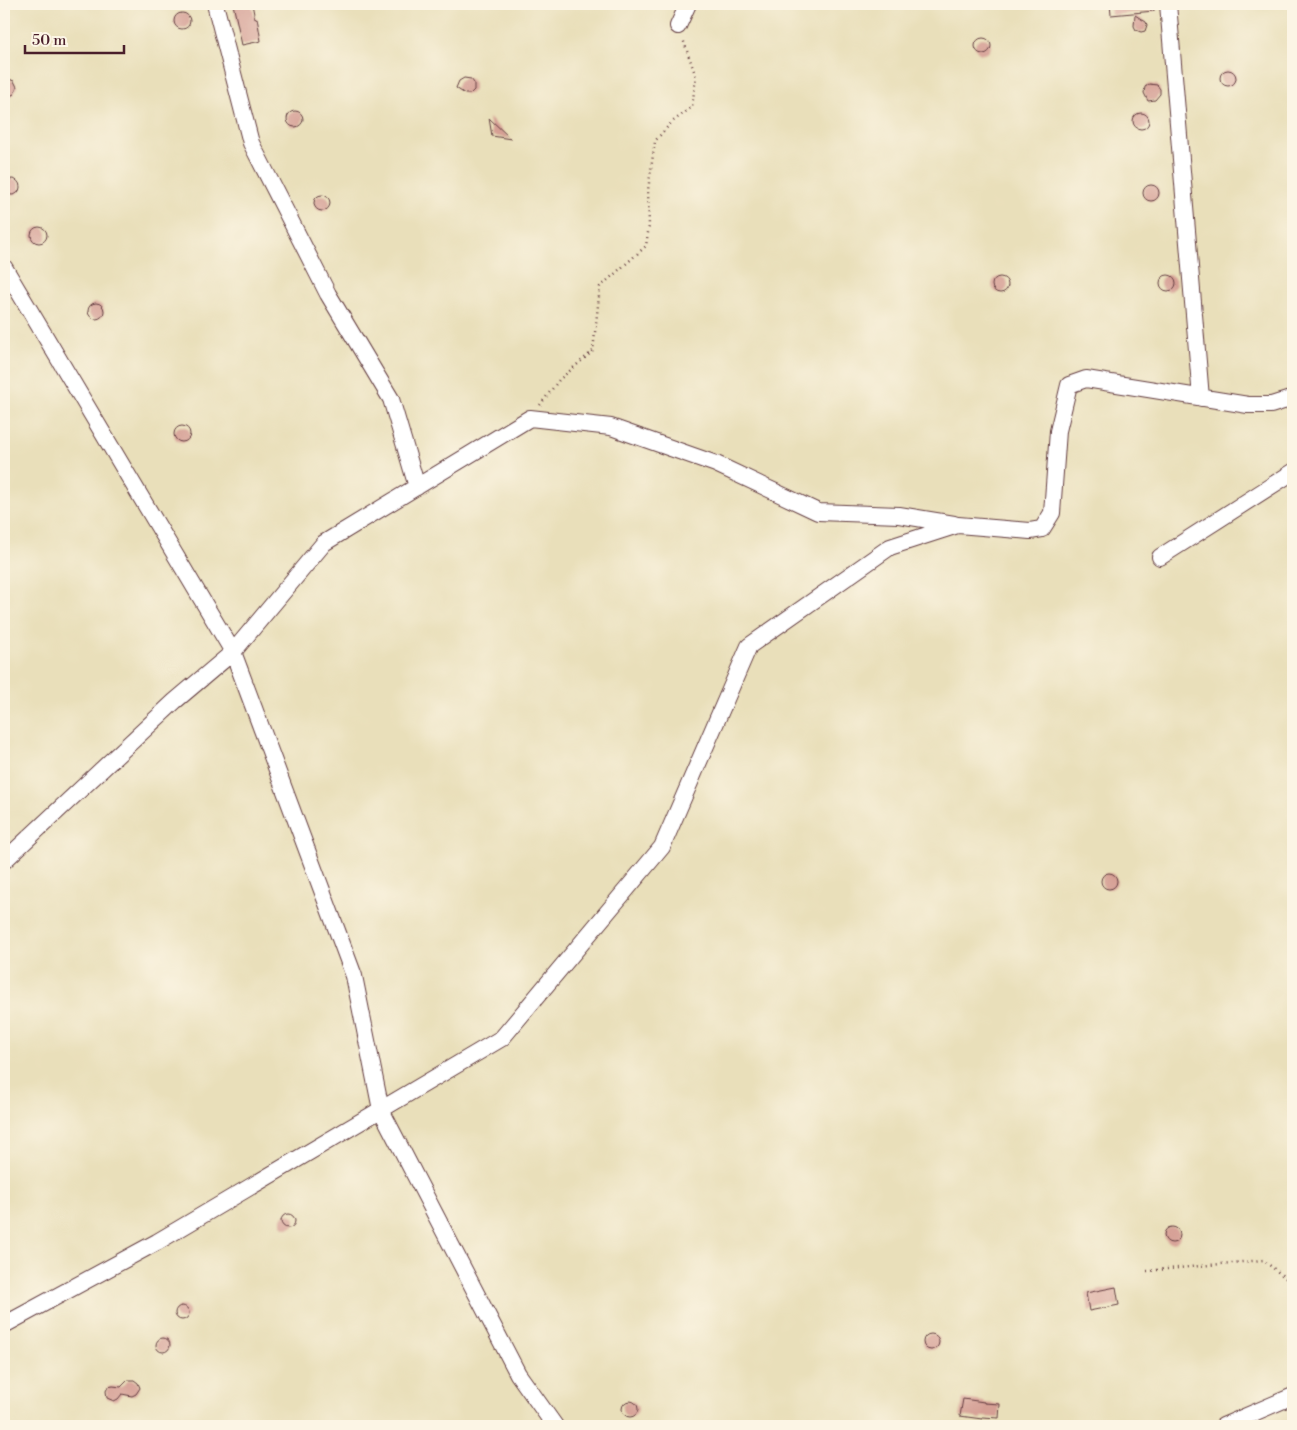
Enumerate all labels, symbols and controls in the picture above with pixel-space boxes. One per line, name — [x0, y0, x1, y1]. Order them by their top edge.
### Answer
scale bar — [25, 22, 124, 54]
text: 50 m — [32, 31, 66, 50]

